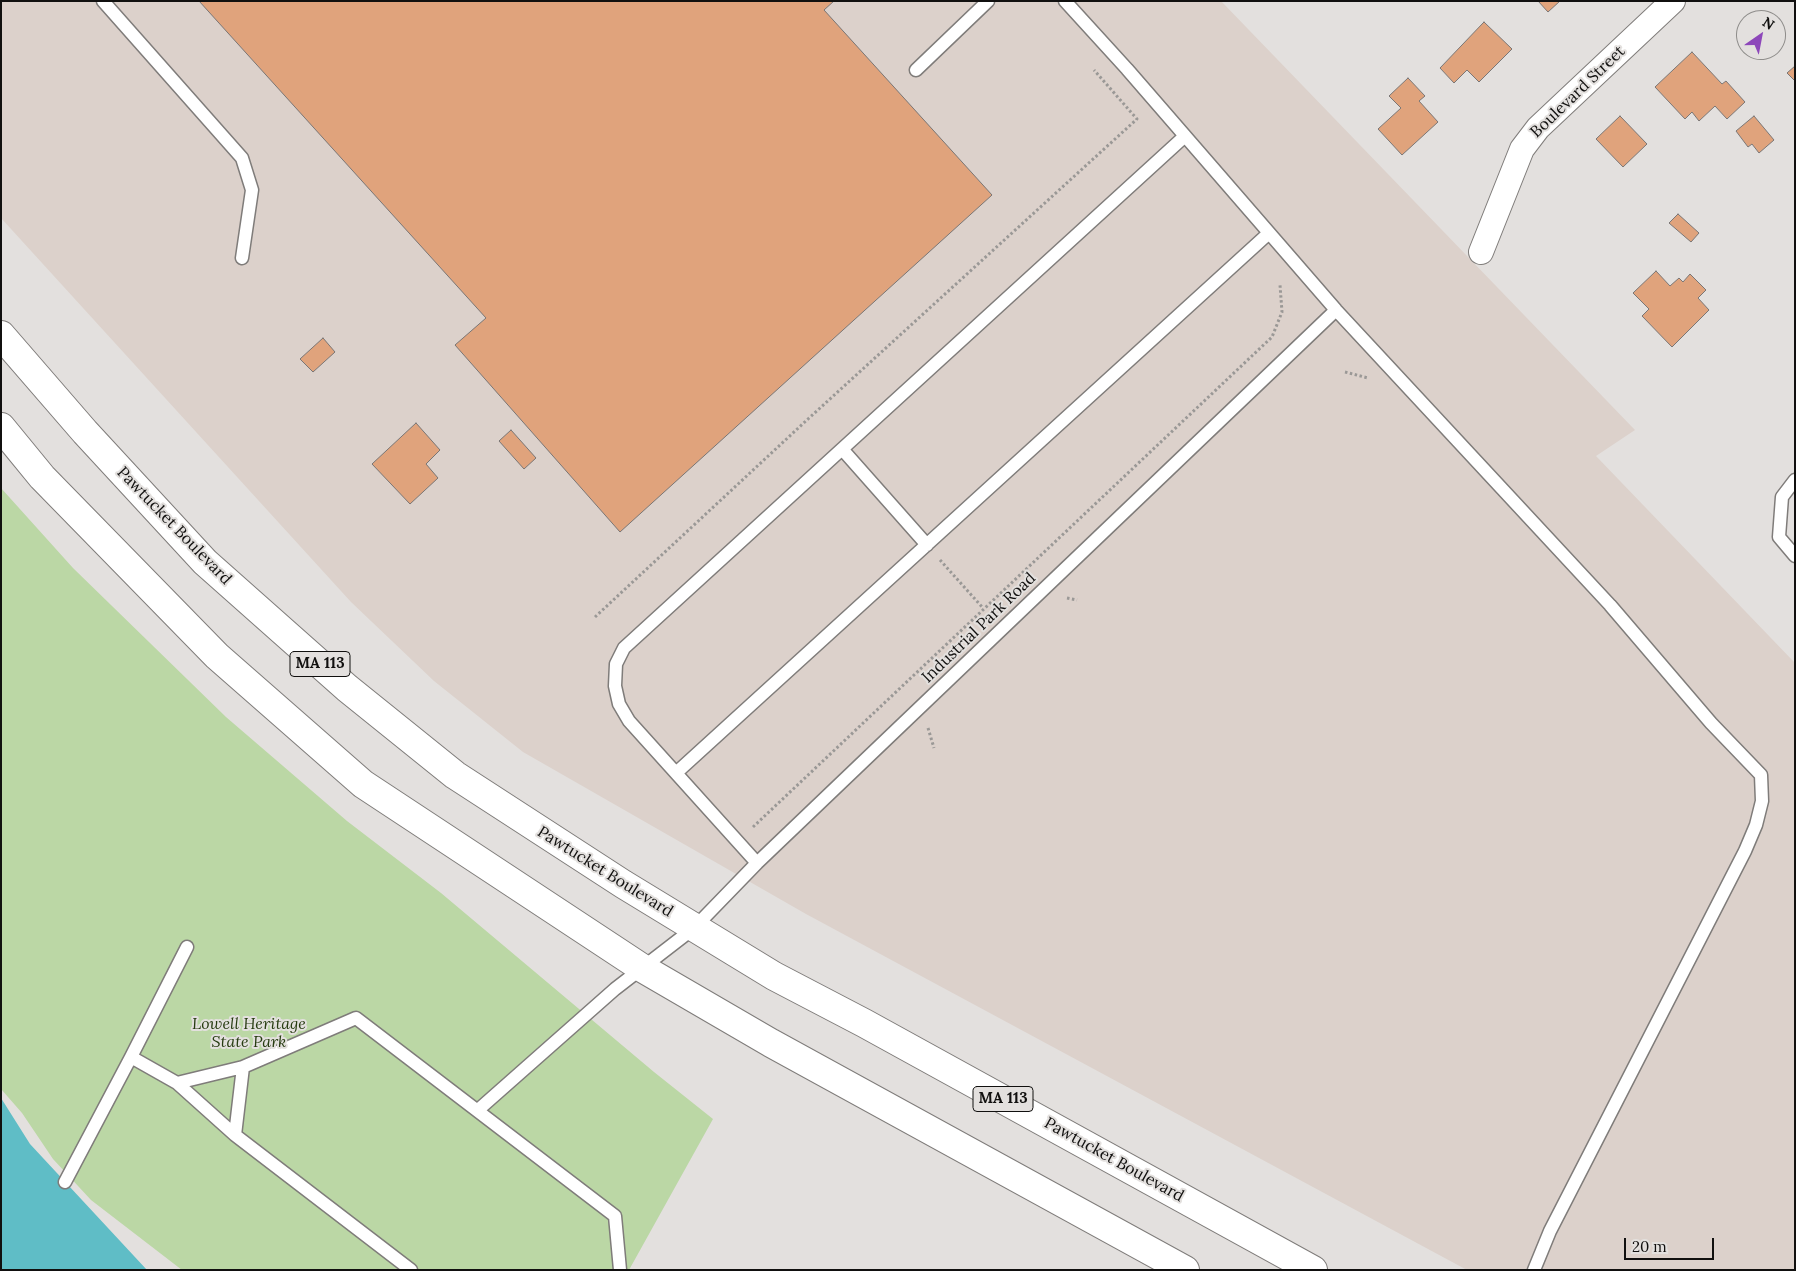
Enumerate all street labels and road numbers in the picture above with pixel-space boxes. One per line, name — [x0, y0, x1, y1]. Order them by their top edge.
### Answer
street label: Boulevard Street — [1527, 42, 1629, 142]
street label: Pawtucket Boulevard — [113, 463, 235, 589]
street label: Industrial Park Road — [918, 569, 1040, 687]
road number: MA 113 — [290, 652, 350, 676]
street label: Pawtucket Boulevard — [534, 822, 676, 922]
road number: MA 113 — [973, 1086, 1033, 1112]
street label: Pawtucket Boulevard — [1041, 1114, 1187, 1206]

